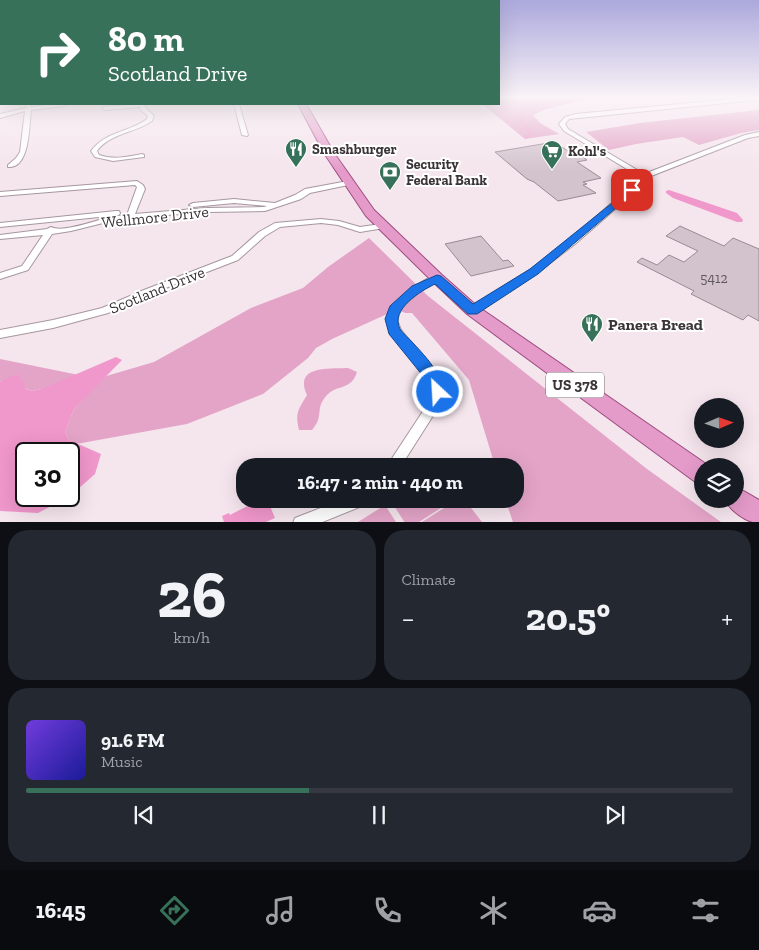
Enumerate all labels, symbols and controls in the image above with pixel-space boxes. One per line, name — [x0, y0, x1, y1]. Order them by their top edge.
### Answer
text: 80 m — [108, 18, 184, 60]
icon: right — [25, 20, 90, 85]
text: Scotland Drive — [108, 60, 247, 87]
restaurant icon: Smashburger — [284, 137, 308, 168]
supermarket icon: Kohl's — [540, 139, 564, 170]
place label: Smashburger — [312, 141, 397, 158]
place label: Kohl's — [568, 143, 607, 160]
place label: Security Federal Bank — [406, 156, 487, 189]
bank icon: Security Federal Bank — [378, 160, 402, 191]
pin — [611, 169, 653, 211]
icon: arrive — [618, 176, 646, 204]
street label: Wellmore Drive — [100, 202, 210, 232]
street label: Scotland Drive — [106, 262, 208, 318]
house number: 5412 — [700, 270, 728, 287]
restaurant icon: Panera Bread — [580, 312, 604, 343]
place label: Panera Bread — [608, 315, 703, 334]
position arrow — [411, 365, 463, 417]
road number: US 378 — [546, 372, 604, 398]
north arrow — [694, 398, 744, 448]
map controls — [694, 398, 744, 508]
speed limit sign: 30 — [15, 442, 80, 507]
button: layers — [694, 458, 744, 508]
text: 16:47 · 2 min · 440 m — [297, 471, 463, 494]
text: 26 — [157, 556, 227, 634]
text: Climate — [402, 570, 456, 589]
text: 20.5° — [526, 594, 610, 640]
text: − — [402, 602, 415, 635]
text: + — [721, 602, 733, 635]
text: km/h — [173, 628, 210, 647]
text: 91.6 FM — [101, 729, 165, 752]
text: Music — [101, 752, 143, 771]
icon: previous — [130, 801, 158, 829]
icon: pause — [365, 801, 393, 829]
icon: next — [601, 801, 629, 829]
icon: directions — [157, 893, 192, 928]
icon: music — [263, 893, 298, 928]
icon: phone — [370, 893, 405, 928]
icon: climate — [476, 893, 511, 928]
icon: car — [582, 893, 617, 928]
icon: filters — [688, 893, 723, 928]
text: 16:45 — [36, 897, 86, 924]

